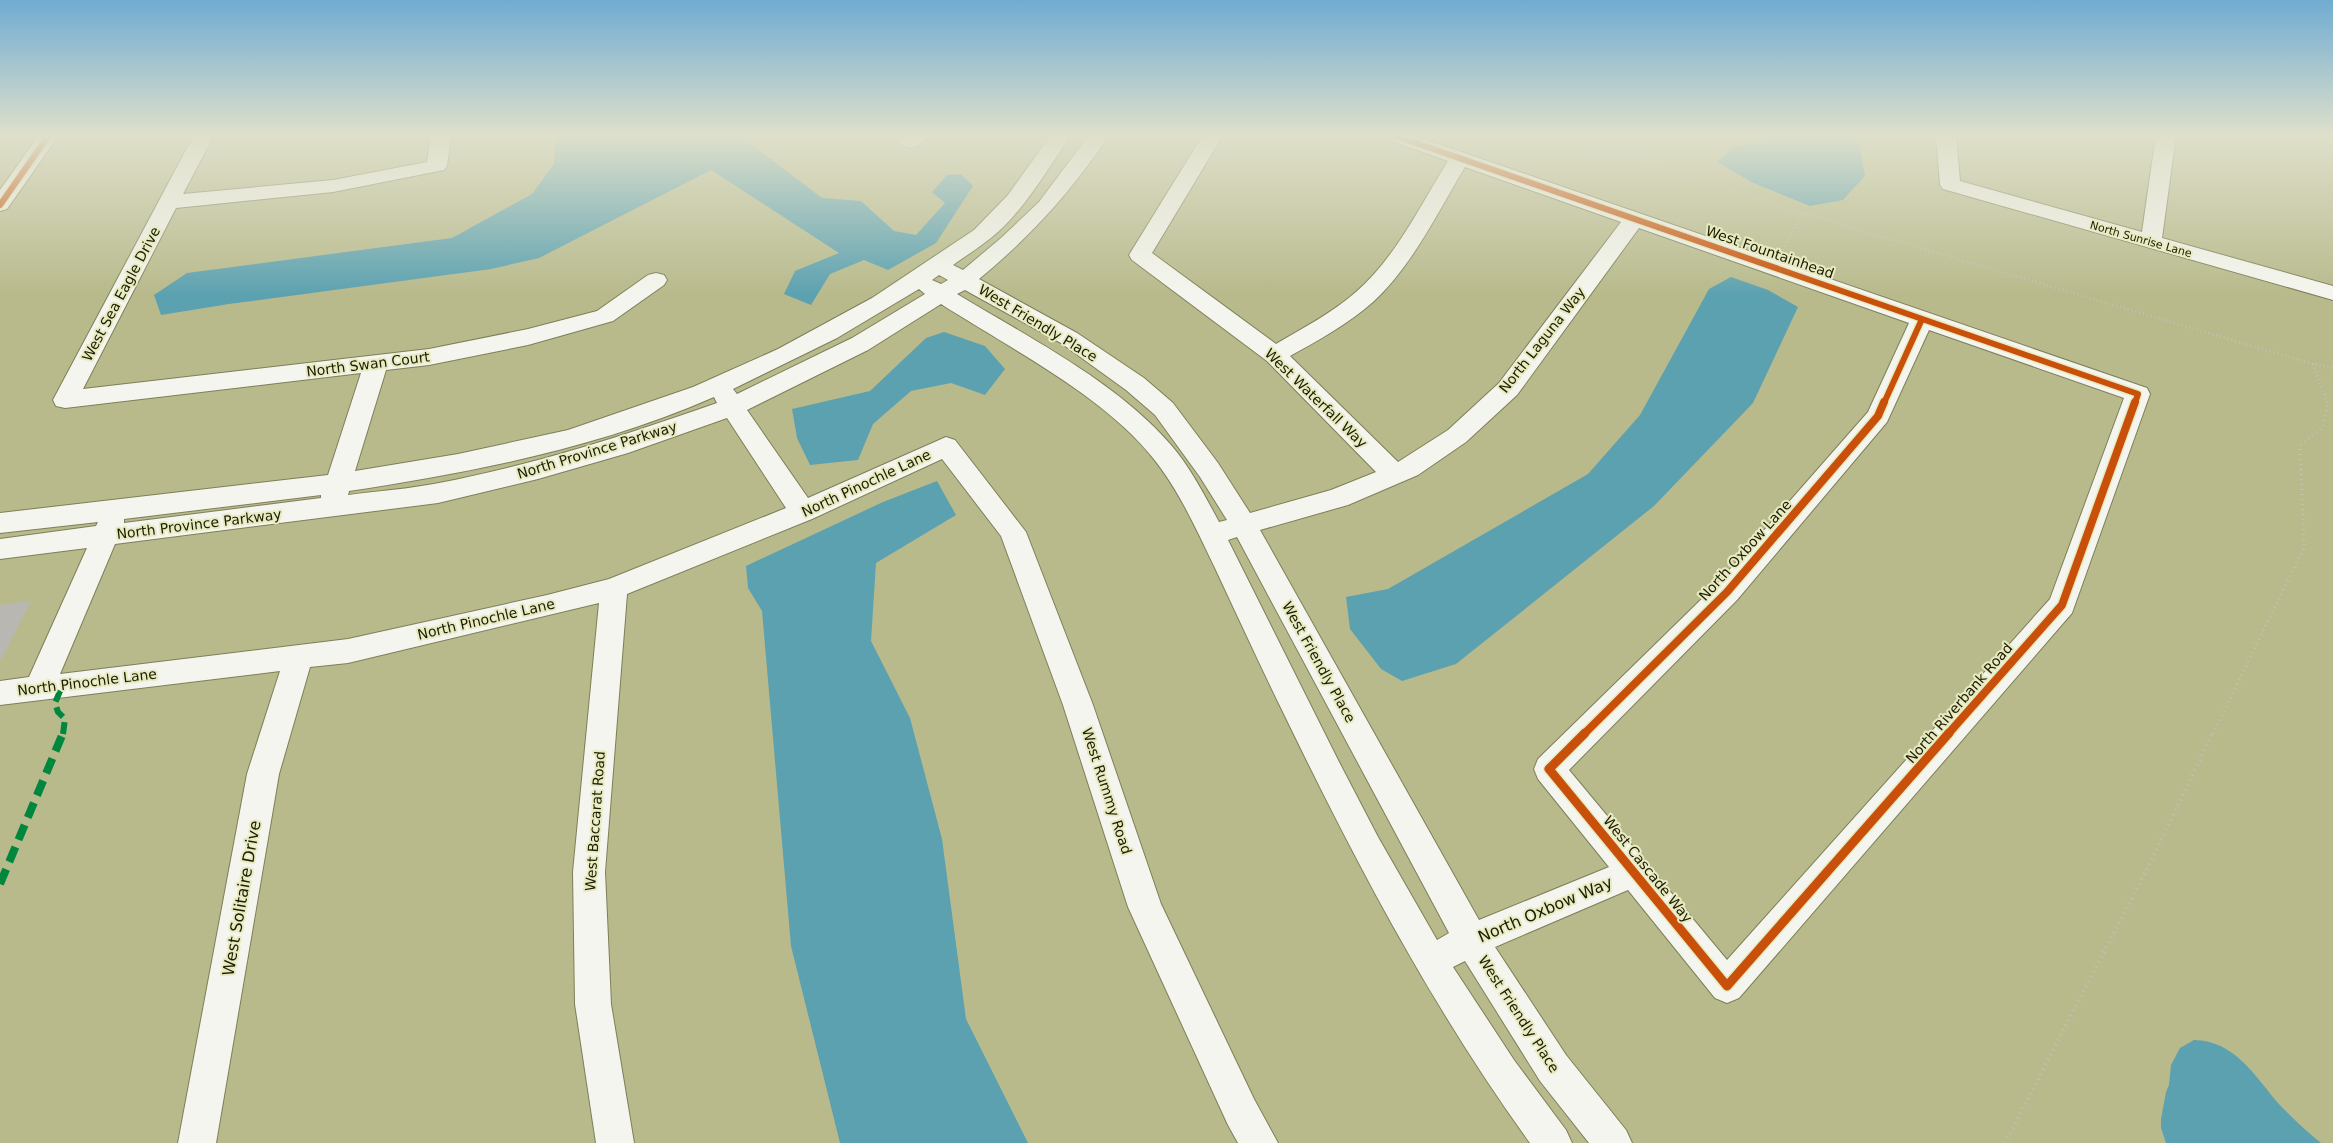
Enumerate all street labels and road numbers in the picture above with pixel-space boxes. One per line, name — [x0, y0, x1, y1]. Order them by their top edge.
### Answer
street label: North Sunrise Lane — [2088, 219, 2194, 260]
street label: West Fountainhead — [1704, 223, 1836, 281]
street label: West Sea Eagle Drive — [79, 224, 163, 364]
street label: West Friendly Place — [976, 281, 1100, 365]
street label: North Laguna Way — [1496, 284, 1588, 396]
street label: West Waterfall Way — [1262, 345, 1370, 451]
street label: North Swan Court — [305, 348, 431, 380]
street label: North Province Parkway — [515, 418, 679, 482]
street label: North Pinochle Lane — [799, 446, 933, 520]
street label: North Oxbow Lane — [1696, 496, 1794, 604]
street label: North Province Parkway — [116, 506, 282, 542]
street label: North Pinochle Lane — [416, 595, 556, 643]
street label: West Friendly Place — [1279, 599, 1359, 725]
street label: North Riverbank Road — [1902, 640, 2016, 766]
street label: North Pinochle Lane — [16, 666, 158, 698]
street label: West Rummy Road — [1079, 726, 1135, 856]
street label: West Baccarat Road — [582, 750, 608, 892]
street label: West Cascade Way — [1600, 812, 1696, 926]
street label: West Solitaire Drive — [218, 819, 265, 977]
street label: North Oxbow Way — [1475, 873, 1615, 946]
street label: West Friendly Place — [1475, 953, 1563, 1075]

